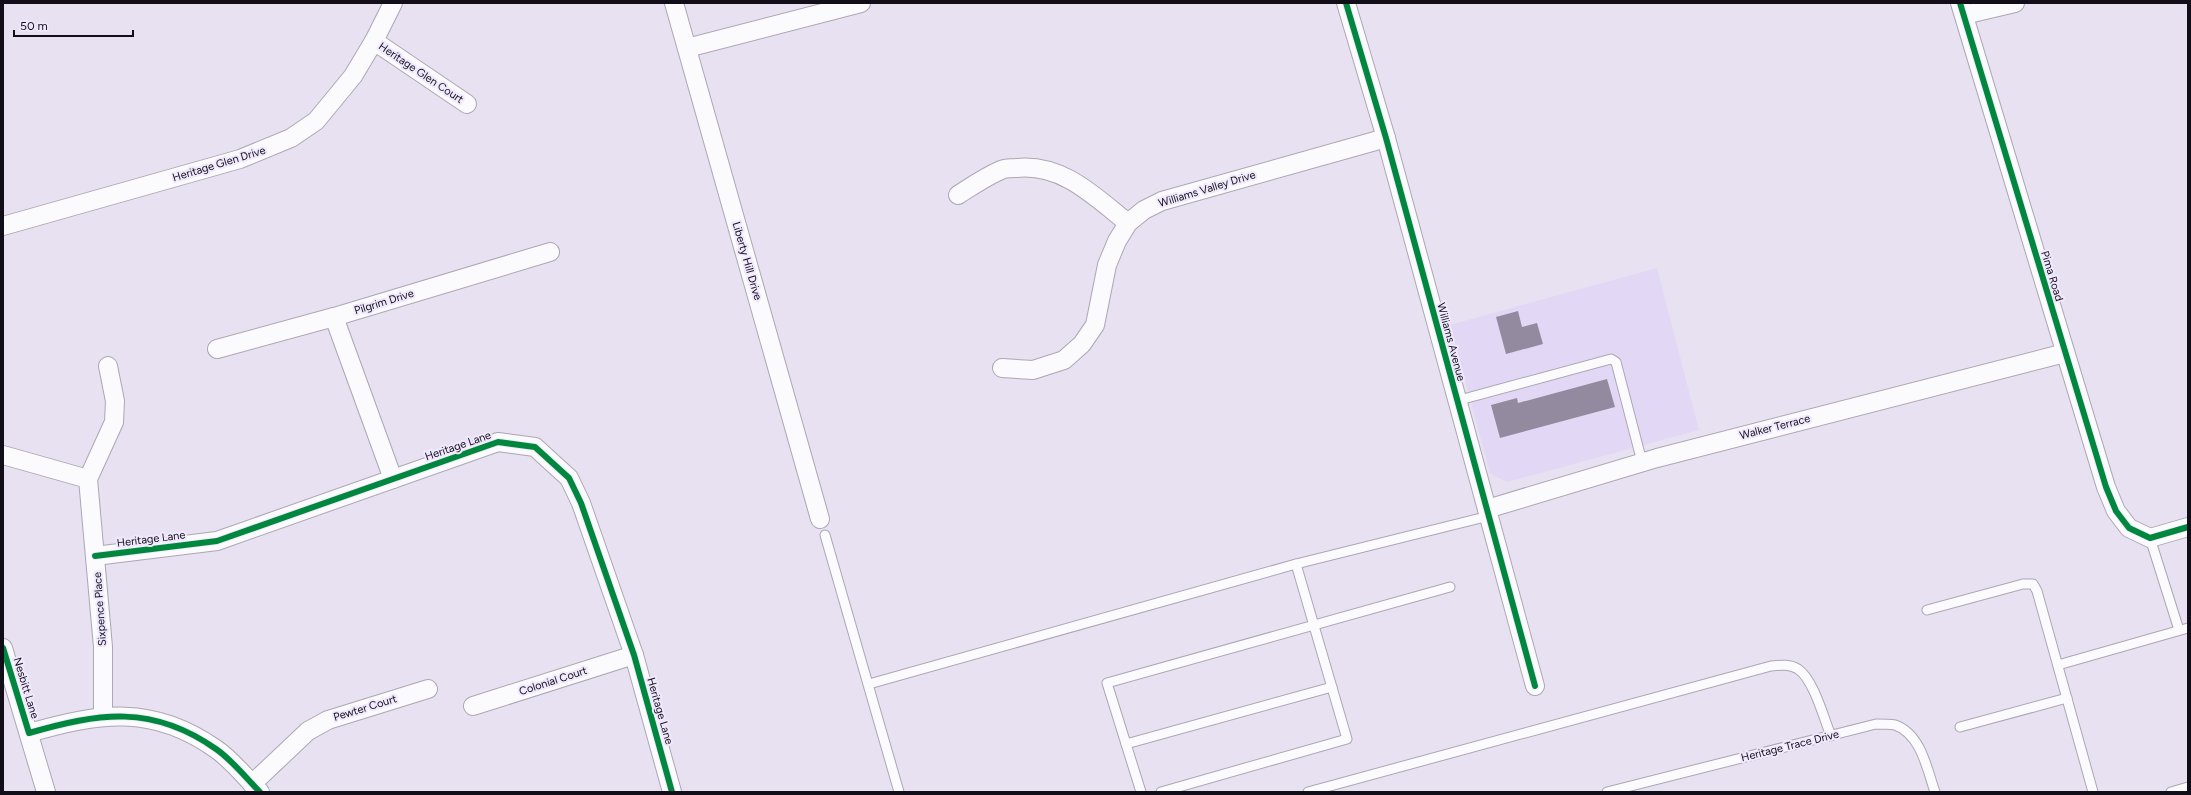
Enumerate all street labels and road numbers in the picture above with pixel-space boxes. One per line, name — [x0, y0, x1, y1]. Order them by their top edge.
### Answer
street label: Heritage Glen Court — [376, 40, 466, 106]
street label: Heritage Glen Drive — [171, 144, 267, 184]
street label: Williams Valley Drive — [1157, 168, 1257, 210]
street label: Liberty Hill Drive — [730, 220, 764, 302]
street label: Pima Road — [2038, 249, 2066, 303]
street label: Pilgrim Drive — [353, 287, 415, 317]
street label: Williams Avenue — [1434, 301, 1468, 383]
street label: Walker Terrace — [1738, 412, 1812, 442]
street label: Heritage Lane — [423, 429, 493, 463]
street label: Heritage Lane — [116, 528, 186, 550]
street label: Sixpence Place — [91, 572, 109, 646]
street label: Nesbitt Lane — [11, 656, 41, 720]
street label: Colonial Court — [517, 664, 589, 698]
street label: Heritage Lane — [644, 676, 676, 746]
street label: Pewter Court — [332, 692, 398, 724]
street label: Heritage Trace Drive — [1740, 728, 1840, 764]

